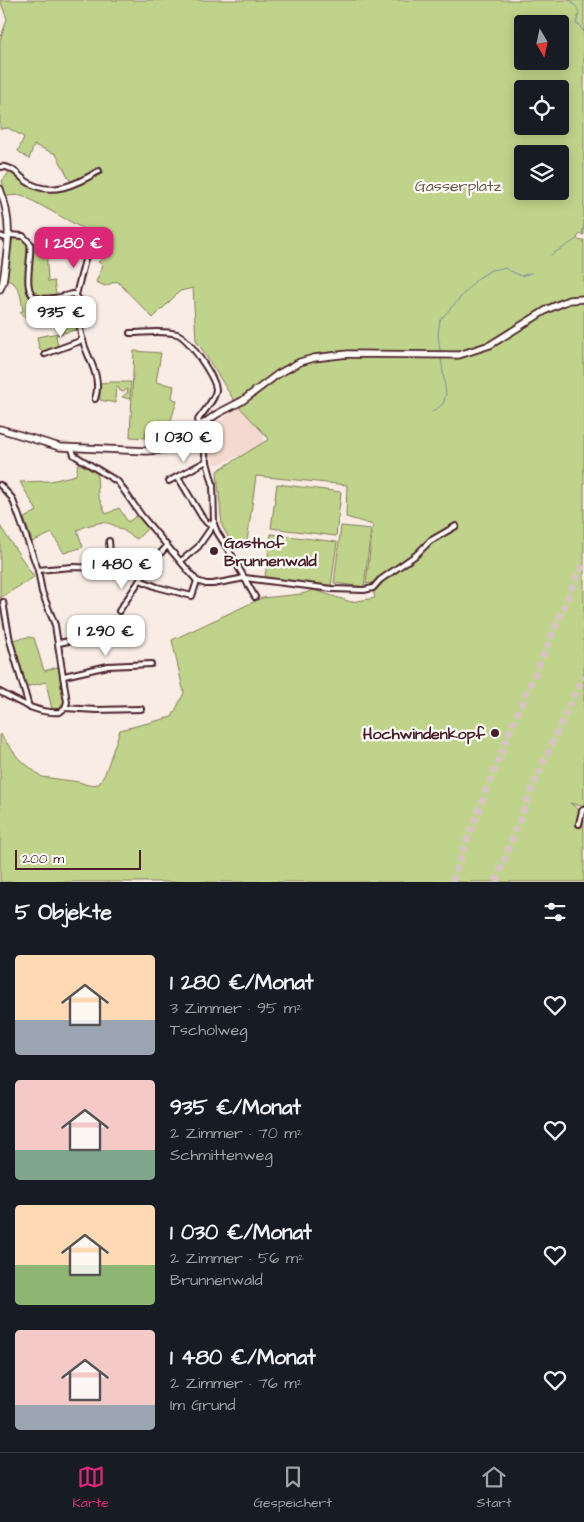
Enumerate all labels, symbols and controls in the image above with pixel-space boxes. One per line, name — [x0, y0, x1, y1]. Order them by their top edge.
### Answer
north arrow — [514, 15, 569, 70]
map controls — [514, 15, 569, 200]
button: locate — [514, 80, 569, 135]
button: layers — [514, 145, 569, 200]
park label: Gasserplatz — [415, 175, 501, 197]
pin: 1 280 € — [28, 226, 120, 269]
text: 1 280 € — [45, 232, 103, 254]
pin: 935 € — [26, 296, 96, 338]
text: 935 € — [37, 301, 85, 323]
pin: 1 030 € — [138, 420, 230, 463]
text: 1 030 € — [156, 426, 212, 448]
place label: Gasthof Brunnenwald — [224, 532, 318, 572]
marker: Gasthof Brunnenwald — [208, 545, 220, 557]
pin: 1 480 € — [76, 548, 168, 590]
text: 1 480 € — [93, 553, 151, 575]
pin: 1 290 € — [60, 614, 152, 657]
text: 1 290 € — [78, 620, 134, 642]
place label: Hochwindenkopf — [363, 723, 486, 745]
marker: Hochwindenkopf — [489, 727, 501, 739]
scale bar — [15, 847, 141, 870]
text: 200 m — [22, 849, 64, 869]
text: 5 Objekte — [15, 898, 112, 927]
icon: filters — [541, 898, 569, 926]
text: 1 280 €/Monat — [170, 968, 314, 997]
icon: home — [55, 975, 115, 1035]
icon: heart — [541, 991, 569, 1019]
text: 3 Zimmer · 95 m² — [170, 997, 302, 1019]
text: Tscholweg — [170, 1019, 247, 1041]
text: 935 €/Monat — [170, 1093, 301, 1122]
icon: home — [55, 1100, 115, 1160]
icon: heart — [541, 1116, 569, 1144]
text: 2 Zimmer · 70 m² — [170, 1122, 303, 1144]
text: Schmittenweg — [170, 1144, 273, 1166]
text: 1 030 €/Monat — [170, 1218, 312, 1247]
icon: home — [55, 1225, 115, 1285]
icon: heart — [541, 1241, 569, 1269]
text: 2 Zimmer · 56 m² — [170, 1247, 304, 1269]
text: Brunnenwald — [170, 1269, 263, 1291]
text: 1 480 €/Monat — [170, 1343, 316, 1372]
icon: home — [55, 1350, 115, 1410]
icon: heart — [541, 1366, 569, 1394]
text: 2 Zimmer · 76 m² — [170, 1372, 303, 1394]
text: Im Grund — [170, 1394, 236, 1416]
tab: Karte — [72, 1463, 109, 1513]
tab: Gespeichert — [253, 1463, 332, 1513]
tab: Start — [477, 1463, 512, 1513]

